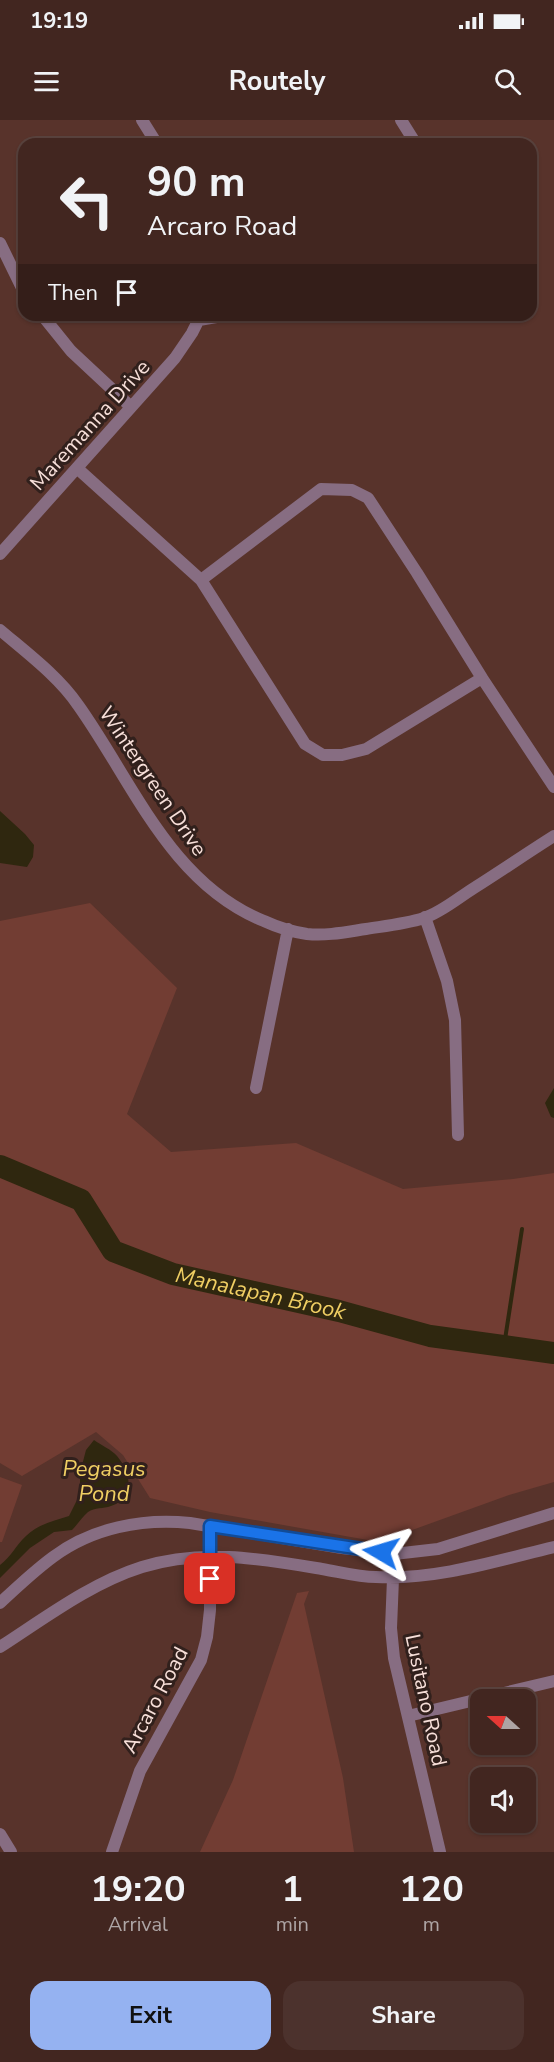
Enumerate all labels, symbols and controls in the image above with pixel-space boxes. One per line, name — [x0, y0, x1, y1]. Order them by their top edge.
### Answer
text: 19:19 — [30, 6, 88, 36]
text: Routely — [229, 63, 325, 100]
icon: menu — [30, 65, 63, 98]
icon: search — [491, 65, 524, 98]
text: 90 m — [147, 154, 246, 211]
icon: left — [48, 162, 126, 240]
text: Arcaro Road — [147, 208, 297, 245]
icon: arrive — [110, 276, 143, 309]
text: Then — [48, 278, 98, 308]
street label: Maremanna Drive — [24, 354, 156, 496]
street label: Wintergreen Drive — [92, 701, 214, 861]
water label: Manalapan Brook — [173, 1260, 350, 1327]
water label: Pegasus Pond — [62, 1454, 146, 1509]
position arrow — [349, 1520, 413, 1584]
pin — [184, 1553, 235, 1604]
icon: arrive — [193, 1562, 226, 1595]
street label: Lusitano Road — [398, 1631, 454, 1769]
street label: Arcaro Road — [115, 1642, 195, 1758]
north arrow — [470, 1689, 536, 1755]
map controls — [470, 1689, 536, 1833]
button: sound — [470, 1767, 536, 1833]
text: 19:20 — [90, 1865, 186, 1914]
text: 1 — [281, 1865, 303, 1914]
text: 120 — [399, 1865, 464, 1914]
text: Arrival — [108, 1911, 168, 1938]
text: min — [276, 1911, 309, 1938]
text: m — [423, 1911, 440, 1938]
button: Exit — [30, 1981, 271, 2050]
button: Share — [283, 1981, 524, 2050]

